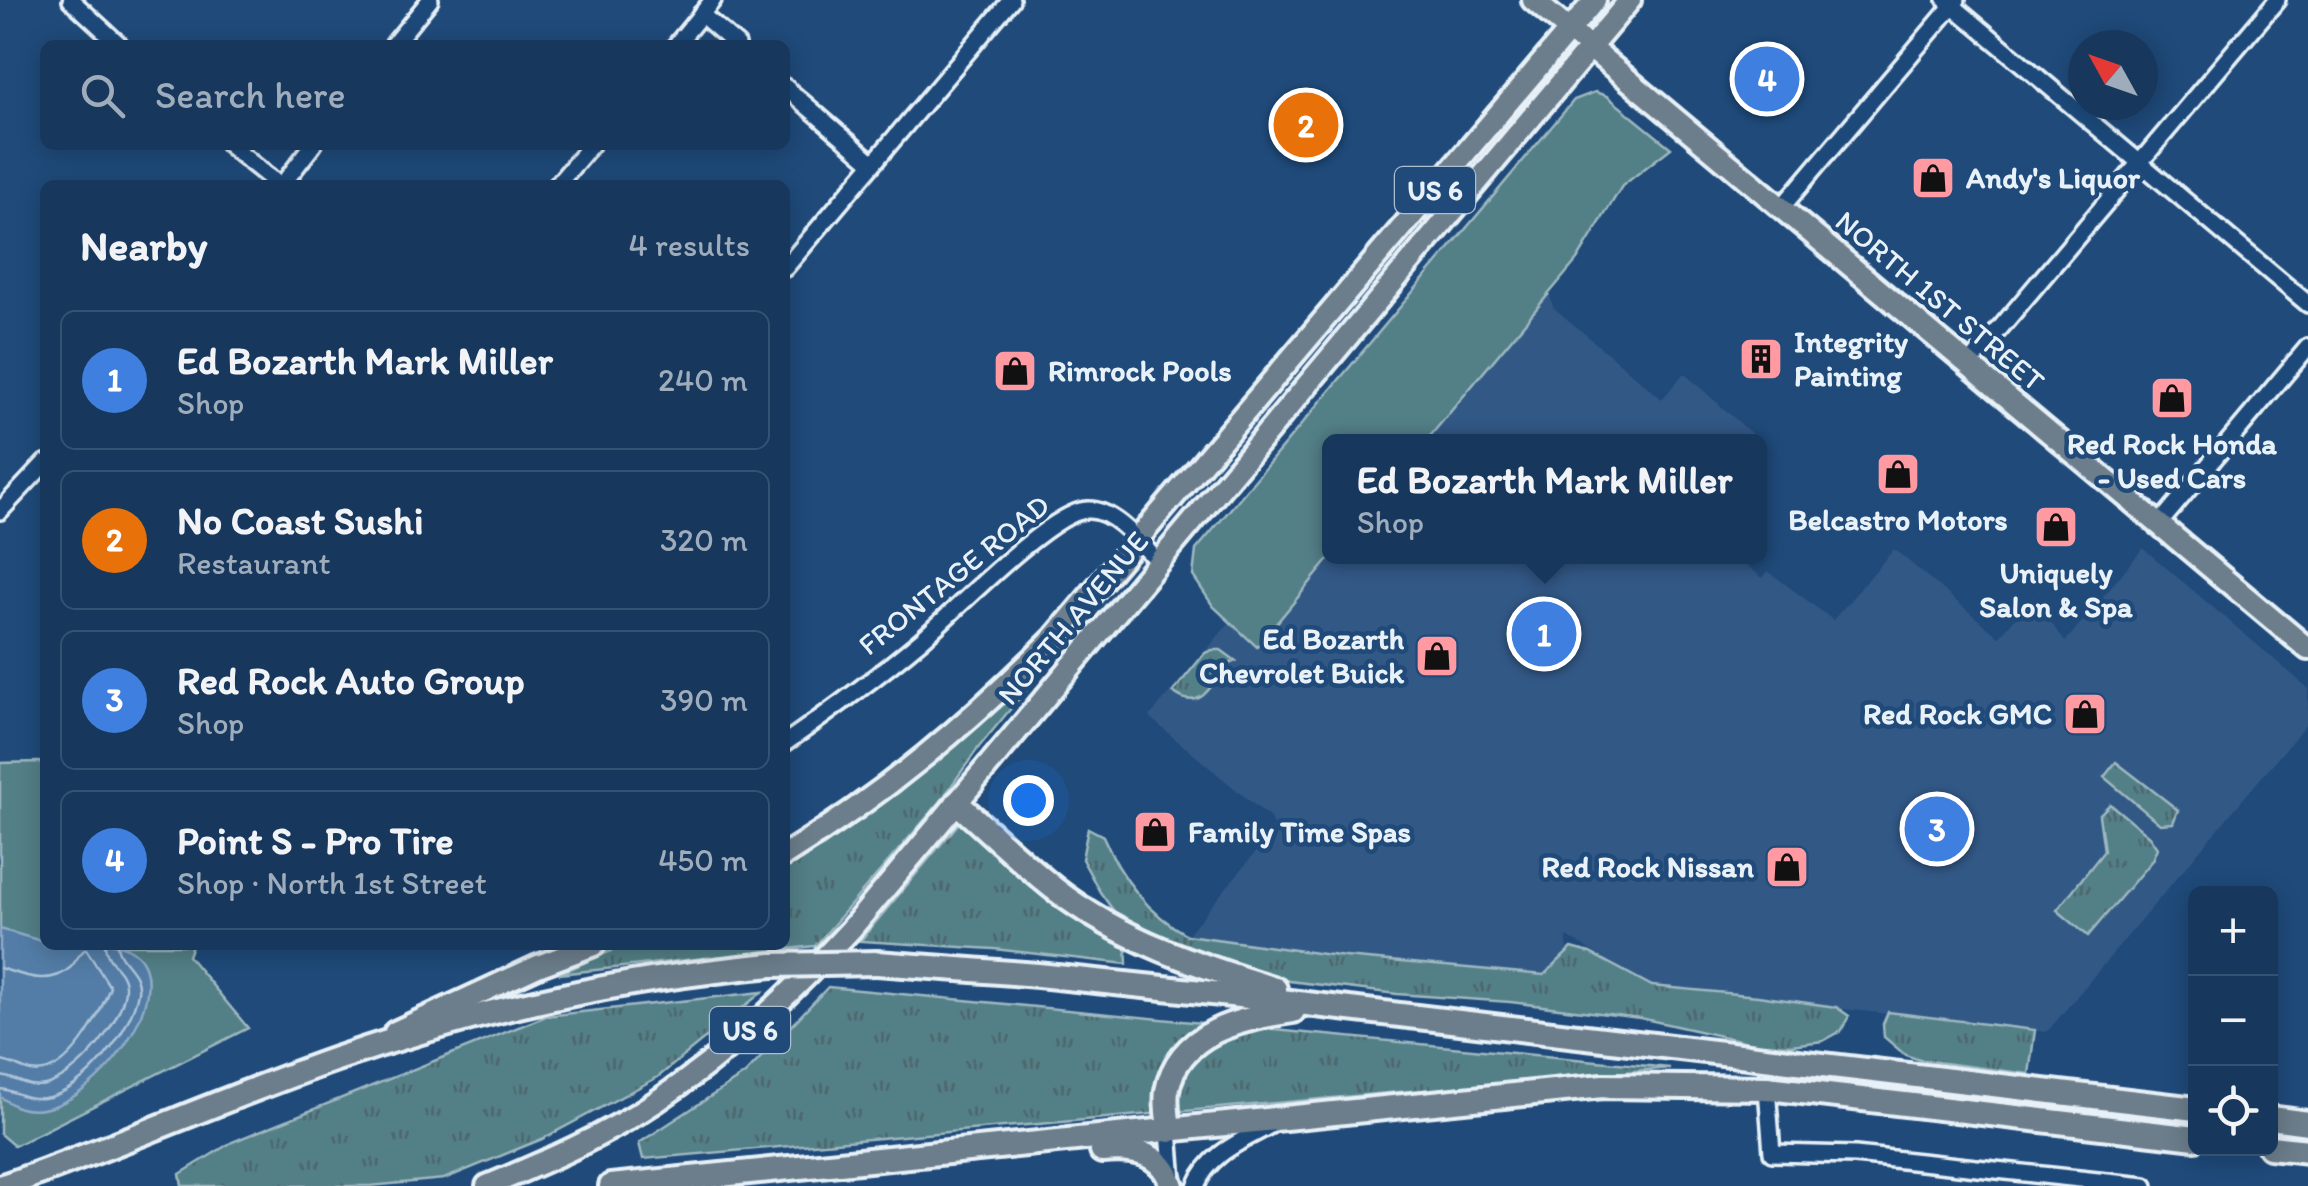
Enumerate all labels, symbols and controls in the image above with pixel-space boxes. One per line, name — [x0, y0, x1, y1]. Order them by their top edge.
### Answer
north arrow — [2068, 30, 2158, 120]
search box — [40, 40, 790, 150]
pin: 4 — [1734, 42, 1800, 116]
icon: search — [75, 68, 130, 123]
text: Search here — [155, 72, 346, 118]
pin: 2 — [1274, 88, 1338, 162]
shop icon: Andy's Liquor — [1910, 155, 1956, 201]
place label: Andy's Liquor — [1965, 159, 2141, 196]
road number: US 6 — [1395, 167, 1475, 213]
street label: NORTH 1ST STREET — [1828, 202, 2053, 399]
text: Nearby — [80, 220, 207, 271]
text: 4 results — [629, 226, 750, 264]
place label: Integrity Painting — [1794, 323, 1909, 394]
building icon: Integrity Painting — [1738, 336, 1784, 382]
text: Ed Bozarth Mark Miller — [177, 338, 553, 384]
shop icon: Rimrock Pools — [992, 348, 1038, 394]
place label: Rimrock Pools — [1048, 352, 1232, 389]
text: 1 — [107, 361, 122, 399]
text: 240 m — [658, 361, 748, 399]
shop icon: Red Rock Honda - Used Cars — [2149, 375, 2195, 421]
text: Shop — [177, 384, 244, 422]
place label: Red Rock Honda - Used Cars — [2067, 425, 2277, 496]
popup — [1322, 434, 1767, 564]
shop icon: Belcastro Motors — [1875, 451, 1921, 497]
text: Ed Bozarth Mark Miller — [1357, 457, 1732, 503]
street label: FRONTAGE ROAD — [851, 486, 1057, 663]
text: No Coast Sushi — [177, 498, 423, 544]
place label: Belcastro Motors — [1788, 501, 2008, 538]
text: Shop — [1357, 503, 1424, 541]
shop icon: Uniquely Salon & Spa — [2033, 504, 2079, 550]
text: 2 — [106, 521, 123, 559]
text: 320 m — [660, 521, 748, 559]
street label: NORTH AVENUE — [989, 523, 1156, 712]
text: Restaurant — [177, 544, 331, 582]
place label: Uniquely Salon & Spa — [1979, 554, 2133, 625]
pin: 1 — [1512, 596, 1576, 672]
place label: Ed Bozarth Chevrolet Buick — [1199, 620, 1405, 691]
shop icon: Ed Bozarth Chevrolet Buick — [1414, 633, 1460, 679]
text: Red Rock Auto Group — [177, 658, 525, 704]
text: 3 — [106, 681, 123, 719]
text: 390 m — [660, 681, 748, 719]
shop icon: Red Rock GMC — [2062, 691, 2108, 737]
place label: Red Rock GMC — [1863, 695, 2052, 732]
text: Shop — [177, 704, 244, 742]
your location — [1003, 775, 1054, 826]
pin: 3 — [1904, 792, 1970, 866]
shop icon: Family Time Spas — [1132, 809, 1178, 855]
place label: Family Time Spas — [1188, 813, 1411, 850]
text: Point S - Pro Tire — [177, 818, 454, 864]
text: 4 — [105, 841, 124, 879]
text: 450 m — [658, 841, 748, 879]
shop icon: Red Rock Nissan — [1764, 844, 1810, 890]
place label: Red Rock Nissan — [1541, 848, 1754, 885]
text: Shop · North 1st Street — [177, 864, 487, 902]
map controls — [2188, 886, 2278, 1156]
button: + — [2188, 886, 2278, 976]
button: − — [2188, 976, 2278, 1066]
road number: US 6 — [710, 1007, 790, 1053]
button: locate — [2188, 1066, 2278, 1156]

